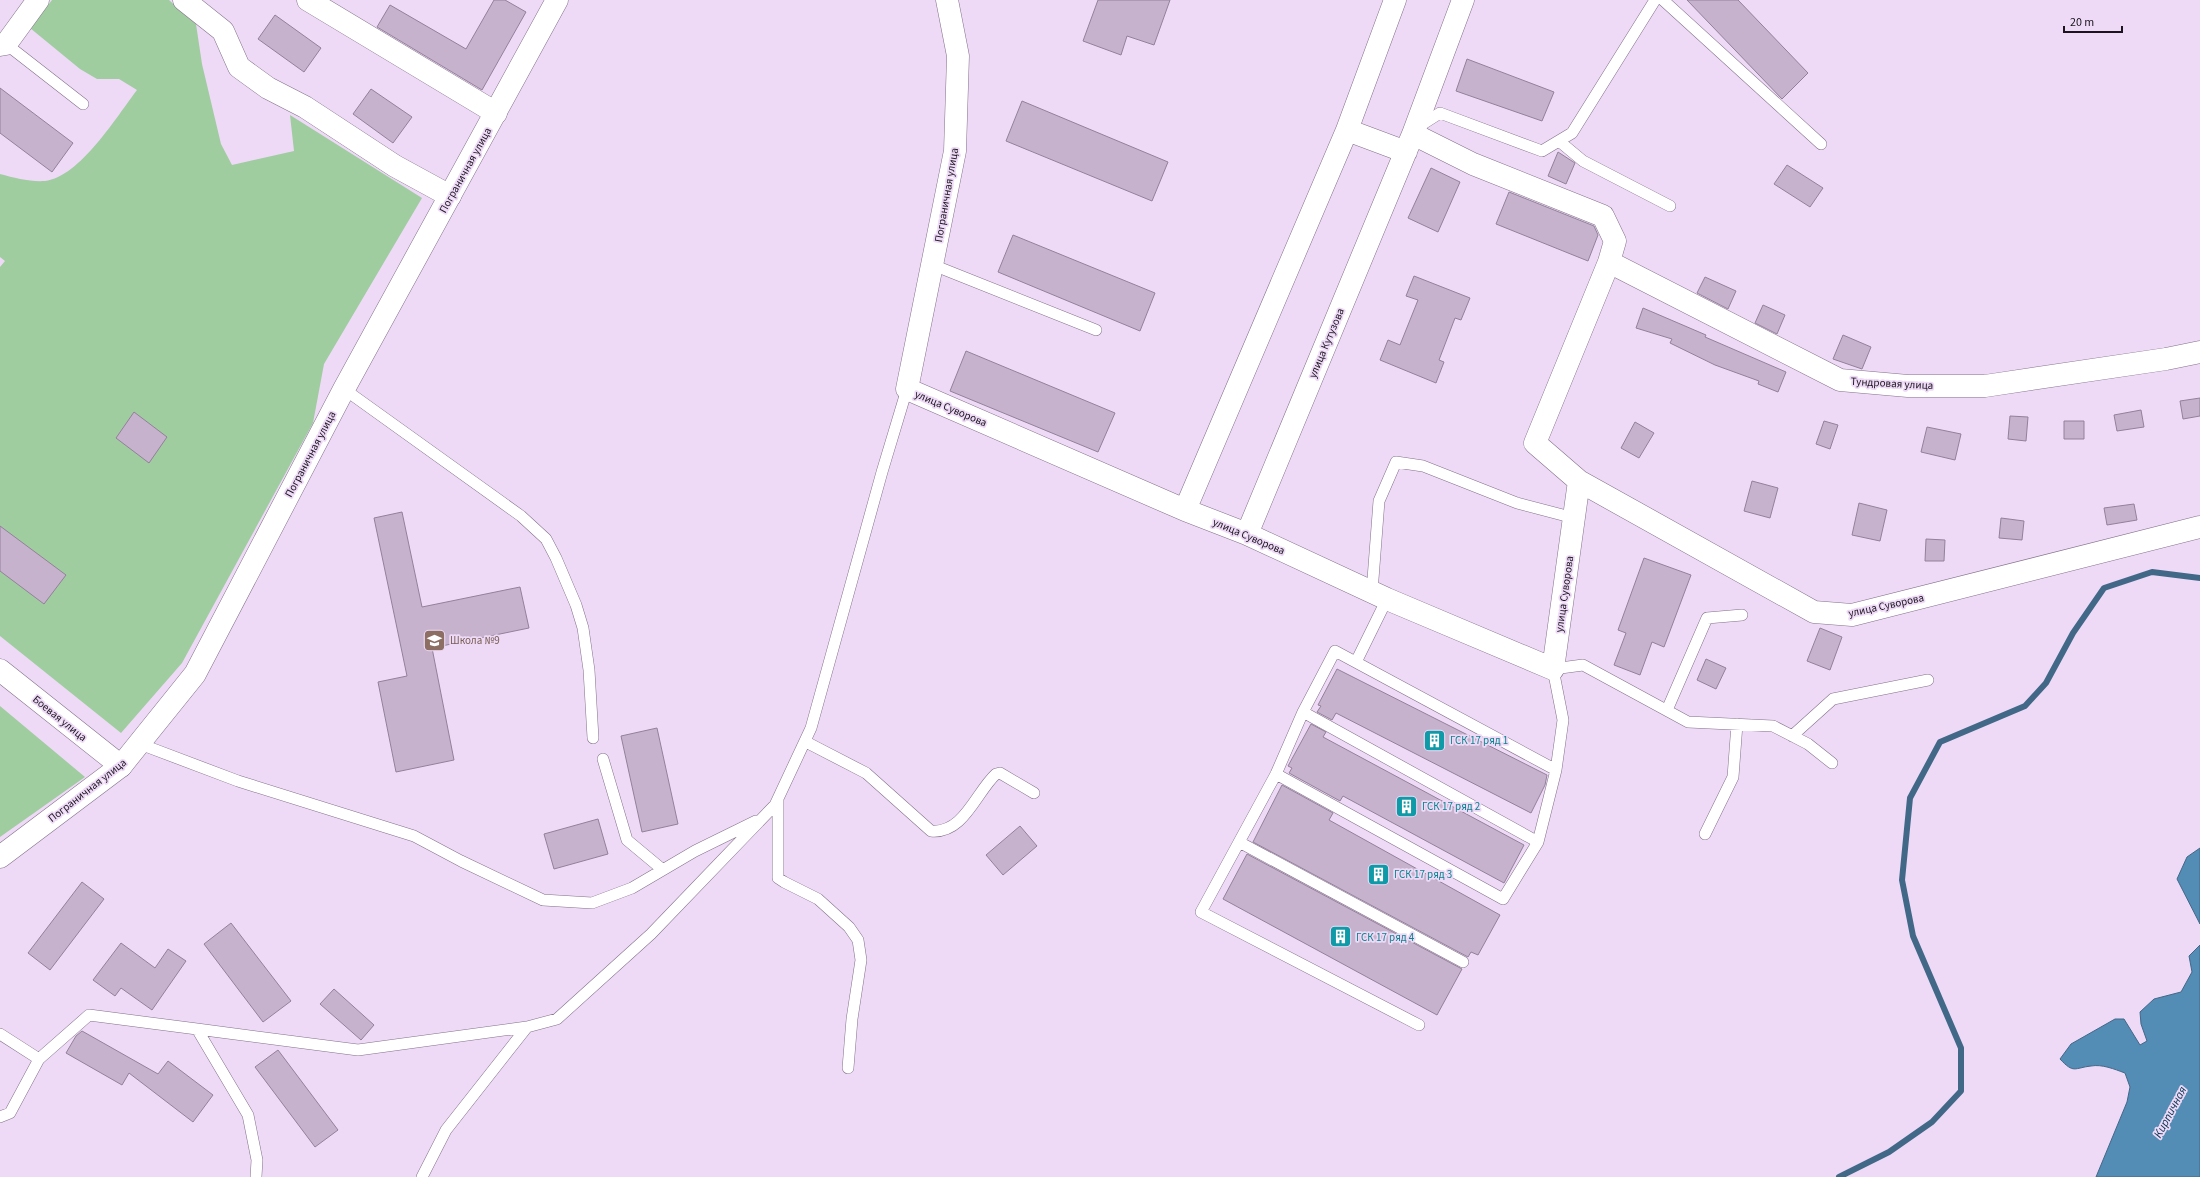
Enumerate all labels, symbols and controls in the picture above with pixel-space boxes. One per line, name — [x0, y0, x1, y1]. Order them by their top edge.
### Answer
scale bar — [2064, 8, 2122, 34]
text: 20 m — [2070, 14, 2094, 31]
street label: Пограничная улица — [436, 125, 495, 216]
street label: Пограничная улица — [931, 147, 962, 243]
street label: улица Кутузова — [1305, 306, 1348, 380]
street label: Тундровая улица — [1850, 374, 1934, 393]
street label: улица Суворова — [912, 387, 989, 430]
street label: Пограничная улица — [281, 409, 339, 500]
street label: улица Суворова — [1210, 515, 1287, 558]
street label: улица Суворова — [1552, 555, 1577, 633]
street label: улица Суворова — [1847, 590, 1925, 621]
school or university icon: Школа №9 — [422, 627, 448, 653]
place label: Школа №9 — [450, 633, 500, 648]
street label: Боевая улица — [29, 692, 90, 745]
building icon: ГСК 17 ряд 1 — [1421, 727, 1447, 753]
place label: ГСК 17 ряд 1 — [1450, 733, 1508, 748]
street label: Пограничная улица — [45, 755, 130, 826]
building icon: ГСК 17 ряд 2 — [1393, 793, 1419, 819]
place label: ГСК 17 ряд 2 — [1422, 799, 1480, 814]
building icon: ГСК 17 ряд 3 — [1365, 861, 1391, 887]
place label: ГСК 17 ряд 3 — [1394, 867, 1452, 882]
building icon: ГСК 17 ряд 4 — [1328, 924, 1354, 950]
place label: ГСК 17 ряд 4 — [1356, 930, 1415, 945]
water label: Кирпичная — [2150, 1083, 2191, 1141]

